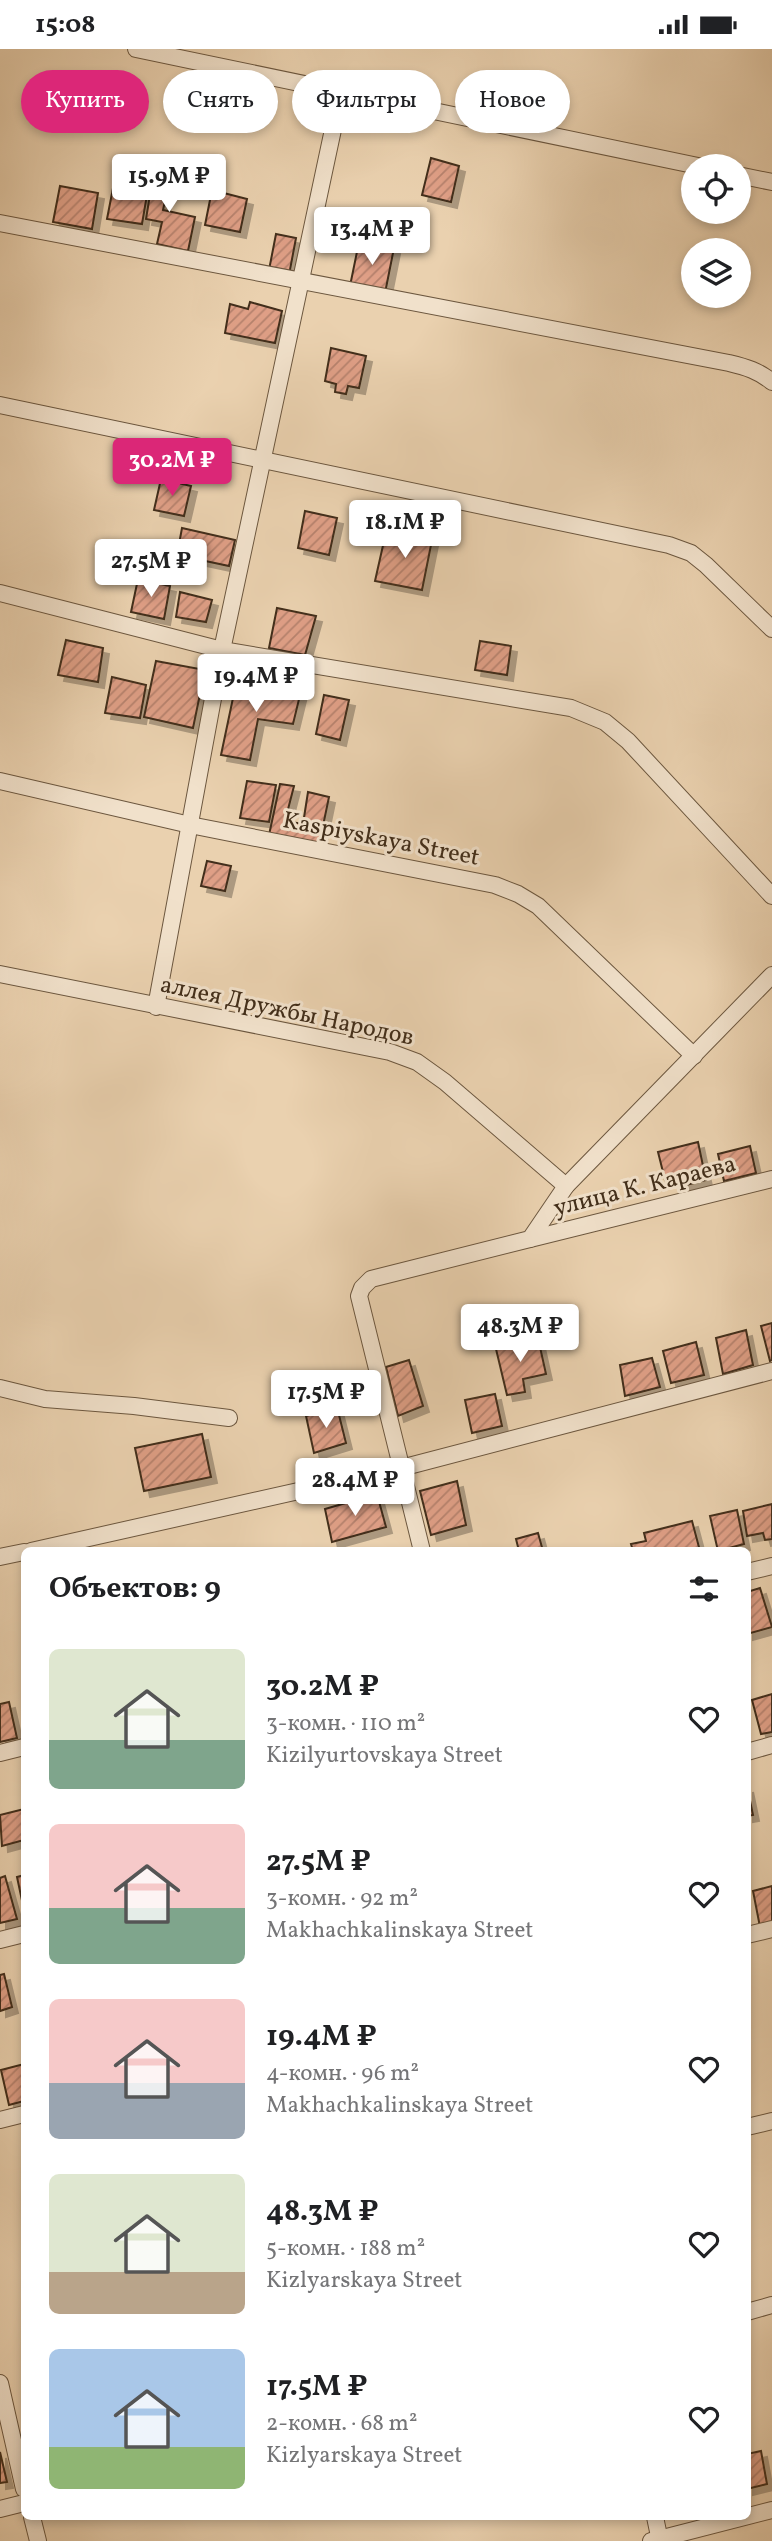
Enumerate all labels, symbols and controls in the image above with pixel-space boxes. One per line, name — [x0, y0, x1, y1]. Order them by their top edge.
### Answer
text: 15:08 — [35, 7, 96, 43]
chip: Купить — [21, 70, 149, 133]
chip: Снять — [163, 70, 278, 133]
chip: Фильтры — [292, 70, 441, 133]
chip: Новое — [455, 70, 570, 133]
map controls — [681, 154, 751, 308]
button: locate — [681, 154, 751, 224]
pin: 15.9M ₽ — [104, 155, 234, 214]
text: 15.9M ₽ — [128, 161, 210, 193]
pin: 13.4M ₽ — [307, 207, 437, 267]
text: 13.4M ₽ — [330, 214, 414, 246]
button: layers — [681, 238, 751, 308]
pin: 30.2M ₽ — [107, 439, 237, 498]
text: 30.2M ₽ — [129, 445, 215, 477]
pin: 18.1M ₽ — [340, 501, 470, 560]
text: 18.1M ₽ — [365, 507, 445, 539]
pin: 27.5M ₽ — [86, 539, 216, 599]
text: 27.5M ₽ — [111, 546, 191, 578]
pin: 19.4M ₽ — [191, 655, 321, 714]
text: 19.4M ₽ — [213, 661, 299, 693]
street label: Kaspiyskaya Street — [280, 804, 482, 876]
street label: аллея Дружбы Народов — [157, 968, 417, 1056]
street label: улица К. Караева — [550, 1148, 740, 1226]
pin: 48.3M ₽ — [455, 1305, 585, 1364]
text: 48.3M ₽ — [477, 1311, 563, 1343]
pin: 17.5M ₽ — [261, 1371, 391, 1430]
text: 17.5M ₽ — [287, 1377, 365, 1409]
pin: 28.4M ₽ — [290, 1459, 420, 1518]
text: 28.4M ₽ — [311, 1465, 399, 1497]
text: Объектов: 9 — [49, 1568, 221, 1610]
icon: filters — [685, 1570, 723, 1608]
text: 30.2M ₽ — [266, 1666, 379, 1708]
icon: home — [105, 1677, 189, 1761]
icon: heart — [685, 1700, 723, 1738]
text: 3-комн. · 110 m² — [266, 1708, 425, 1740]
text: Kizilyurtovskaya Street — [266, 1740, 503, 1772]
text: 27.5M ₽ — [266, 1841, 371, 1883]
icon: home — [105, 1852, 189, 1936]
icon: heart — [685, 1875, 723, 1913]
text: 3-комн. · 92 m² — [266, 1883, 418, 1915]
text: Makhachkalinskaya Street — [266, 1915, 533, 1947]
text: 19.4M ₽ — [266, 2016, 377, 2058]
icon: home — [105, 2027, 189, 2111]
icon: heart — [685, 2050, 723, 2088]
text: 4-комн. · 96 m² — [266, 2058, 419, 2090]
text: Makhachkalinskaya Street — [266, 2090, 533, 2122]
text: 48.3M ₽ — [266, 2191, 379, 2233]
icon: home — [105, 2202, 189, 2286]
icon: heart — [685, 2225, 723, 2263]
text: 5-комн. · 188 m² — [266, 2233, 425, 2265]
text: Kizlyarskaya Street — [266, 2265, 462, 2297]
text: 17.5M ₽ — [266, 2366, 368, 2408]
icon: home — [105, 2377, 189, 2461]
icon: heart — [685, 2400, 723, 2438]
text: 2-комн. · 68 m² — [266, 2408, 417, 2440]
text: Kizlyarskaya Street — [266, 2440, 462, 2472]

